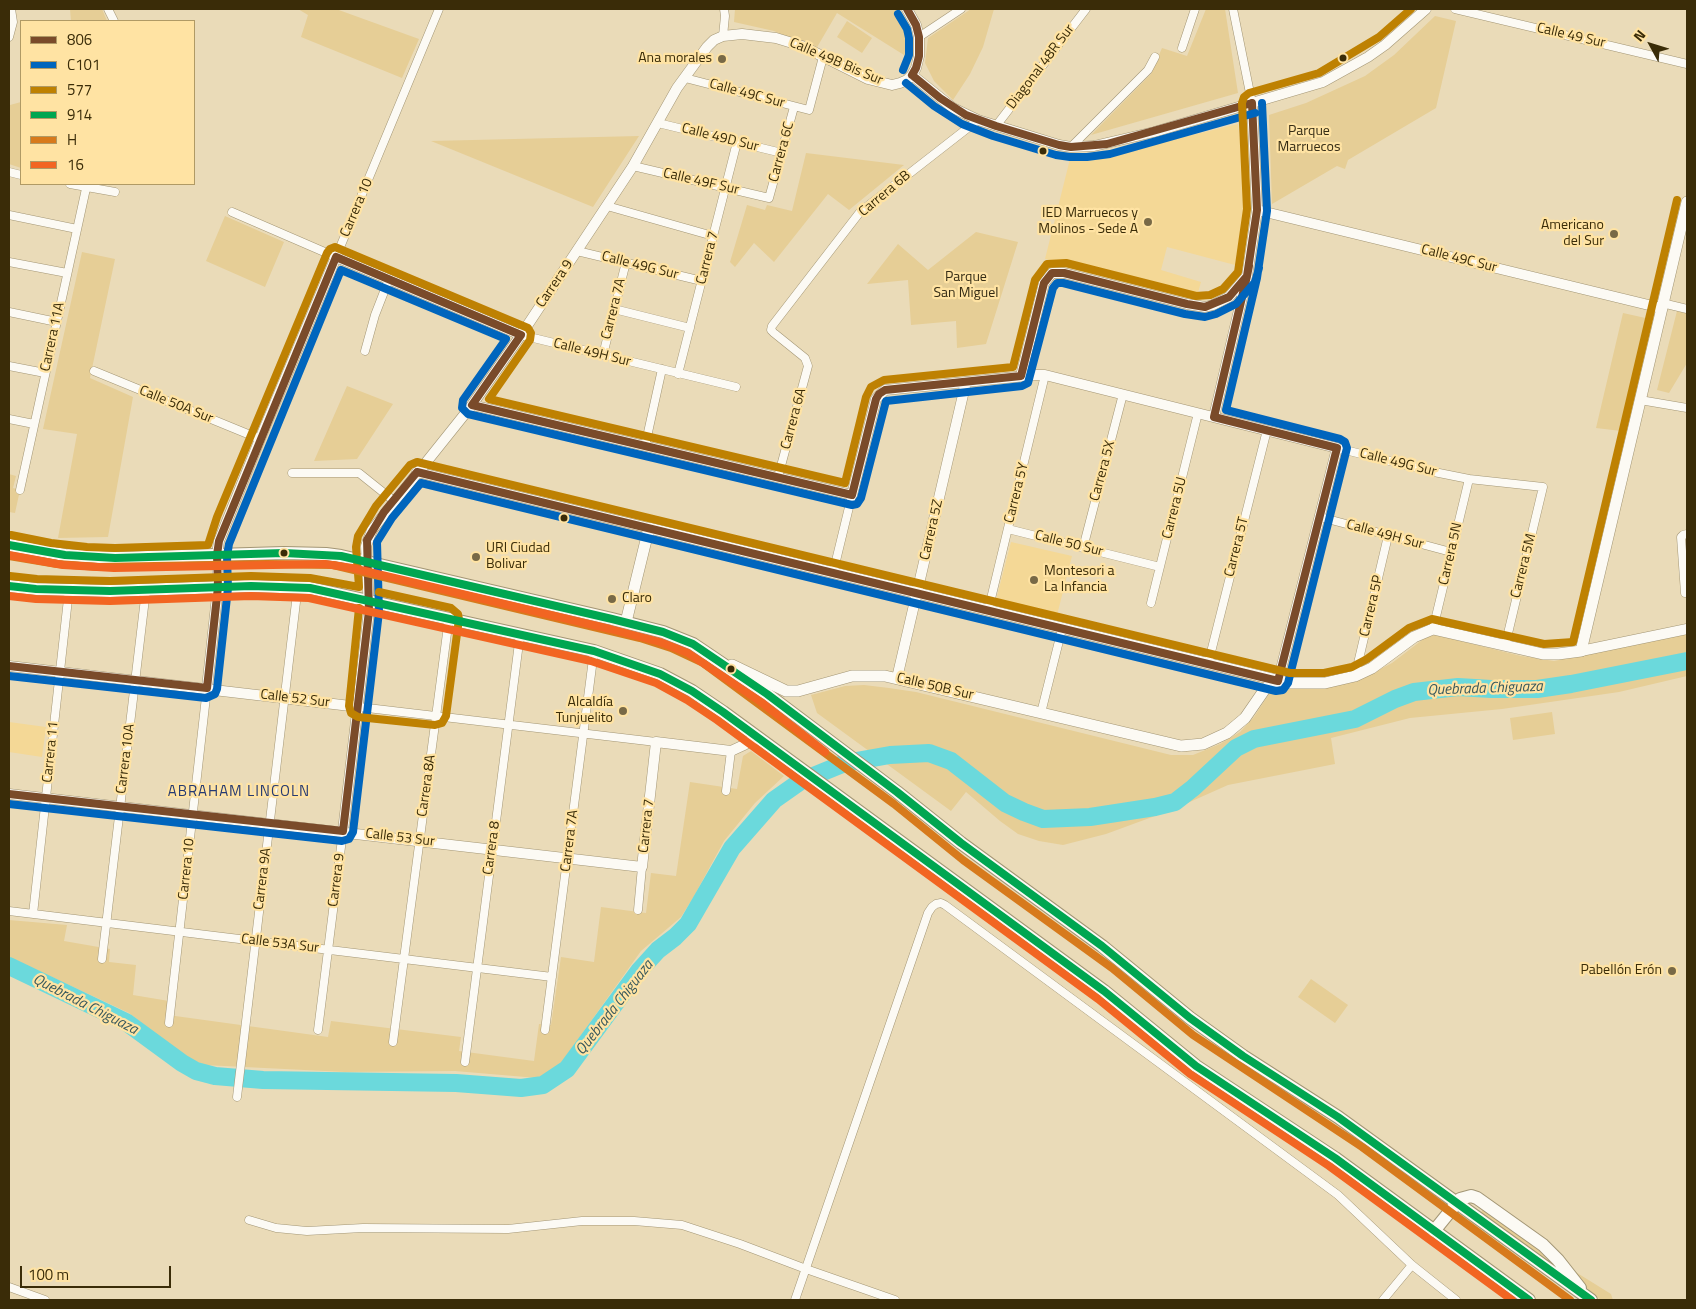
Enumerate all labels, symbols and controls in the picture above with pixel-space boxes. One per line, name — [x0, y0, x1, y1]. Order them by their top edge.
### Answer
legend — [20, 20, 195, 185]
street label: Calle 49 Sur — [1535, 20, 1607, 52]
north arrow — [1626, 20, 1676, 70]
street label: Diagonal 48R Sur — [1004, 21, 1078, 113]
text: N — [1628, 25, 1650, 46]
text: 806 — [67, 28, 92, 51]
street label: Calle 49B Bis Sur — [787, 35, 885, 89]
place label: Ana morales — [638, 51, 712, 67]
text: C101 — [67, 53, 100, 76]
marker: Ana morales — [716, 53, 728, 65]
unlabelled marker — [1338, 53, 1348, 63]
street label: Calle 49C Sur — [707, 76, 787, 112]
text: 577 — [67, 78, 92, 101]
text: 914 — [67, 103, 92, 126]
street label: Calle 49D Sur — [680, 120, 760, 156]
street label: Carrera 6C — [766, 120, 798, 184]
park label: Parque Marruecos — [1278, 124, 1340, 156]
text: H — [67, 128, 77, 151]
unlabelled marker — [1038, 146, 1048, 156]
text: 16 — [67, 153, 84, 176]
street label: Calle 49F Sur — [661, 165, 741, 199]
street label: Carrera 6B — [856, 167, 914, 221]
street label: Carrera 10 — [337, 176, 377, 240]
place label: IED Marruecos y Molinos - Sede A — [1038, 206, 1138, 238]
marker: IED Marruecos y Molinos - Sede A — [1142, 216, 1154, 228]
place label: Americano del Sur — [1541, 218, 1604, 250]
marker: Americano del Sur — [1608, 228, 1620, 240]
street label: Carrera 7 — [693, 230, 723, 286]
street label: Calle 49C Sur — [1419, 241, 1499, 277]
street label: Calle 49G Sur — [600, 248, 680, 284]
street label: Carrera 9 — [533, 257, 577, 311]
park label: Parque San Miguel — [934, 270, 998, 302]
street label: Carrera 7A — [598, 277, 630, 341]
street label: Carrera 11A — [37, 301, 69, 373]
street label: Calle 49H Sur — [551, 335, 633, 371]
street label: Calle 50A Sur — [137, 383, 215, 427]
street label: Carrera 6A — [778, 387, 810, 451]
street label: Carrera 5X — [1087, 439, 1119, 503]
street label: Calle 49G Sur — [1358, 445, 1438, 481]
street label: Carrera 5Y — [1001, 461, 1033, 525]
street label: Carrera 5U — [1159, 475, 1191, 541]
street label: Carrera 5Z — [917, 498, 947, 562]
unlabelled marker — [559, 513, 569, 523]
street label: Carrera 5T — [1221, 515, 1253, 579]
street label: Calle 49H Sur — [1345, 517, 1425, 553]
street label: Carrera 5N — [1436, 521, 1466, 587]
street label: Calle 50 Sur — [1033, 527, 1105, 561]
street label: Carrera 5M — [1508, 532, 1540, 600]
place label: URI Ciudad Bolivar — [486, 541, 550, 574]
unlabelled marker — [279, 548, 289, 558]
marker: URI Ciudad Bolivar — [470, 551, 482, 563]
place label: Montesori a La Infancia — [1044, 564, 1114, 596]
marker: Montesori a La Infancia — [1028, 574, 1040, 586]
street label: Carrera 5P — [1357, 574, 1387, 638]
place label: Claro — [622, 591, 652, 607]
marker: Claro — [606, 593, 618, 605]
unlabelled marker — [726, 664, 736, 674]
street label: Calle 50B Sur — [895, 670, 975, 704]
water label: Quebrada Chiguaza — [1427, 678, 1543, 700]
street label: Calle 52 Sur — [259, 686, 331, 712]
place label: Alcaldía Tunjuelito — [556, 695, 613, 728]
marker: Alcaldía Tunjuelito — [617, 705, 629, 717]
street label: Carrera 11 — [39, 720, 63, 784]
street label: Carrera 10A — [113, 723, 139, 795]
street label: Carrera 8A — [414, 754, 440, 818]
district label: ABRAHAM LINCOLN — [166, 783, 312, 801]
street label: Carrera 7 — [636, 798, 658, 854]
street label: Carrera 7A — [558, 809, 582, 873]
street label: Carrera 8 — [480, 820, 504, 876]
street label: Calle 53 Sur — [364, 825, 436, 851]
street label: Carrera 10 — [175, 837, 199, 901]
street label: Carrera 9A — [251, 847, 275, 911]
street label: Carrera 9 — [325, 852, 349, 908]
street label: Calle 53A Sur — [240, 931, 320, 957]
water label: Quebrada Chiguaza — [572, 957, 658, 1059]
place label: Pabellón Erón — [1581, 963, 1662, 979]
marker: Pabellón Erón — [1666, 965, 1678, 977]
water label: Quebrada Chiguaza — [29, 971, 141, 1039]
scale bar — [22, 1256, 174, 1288]
text: 100 m — [28, 1263, 69, 1286]

